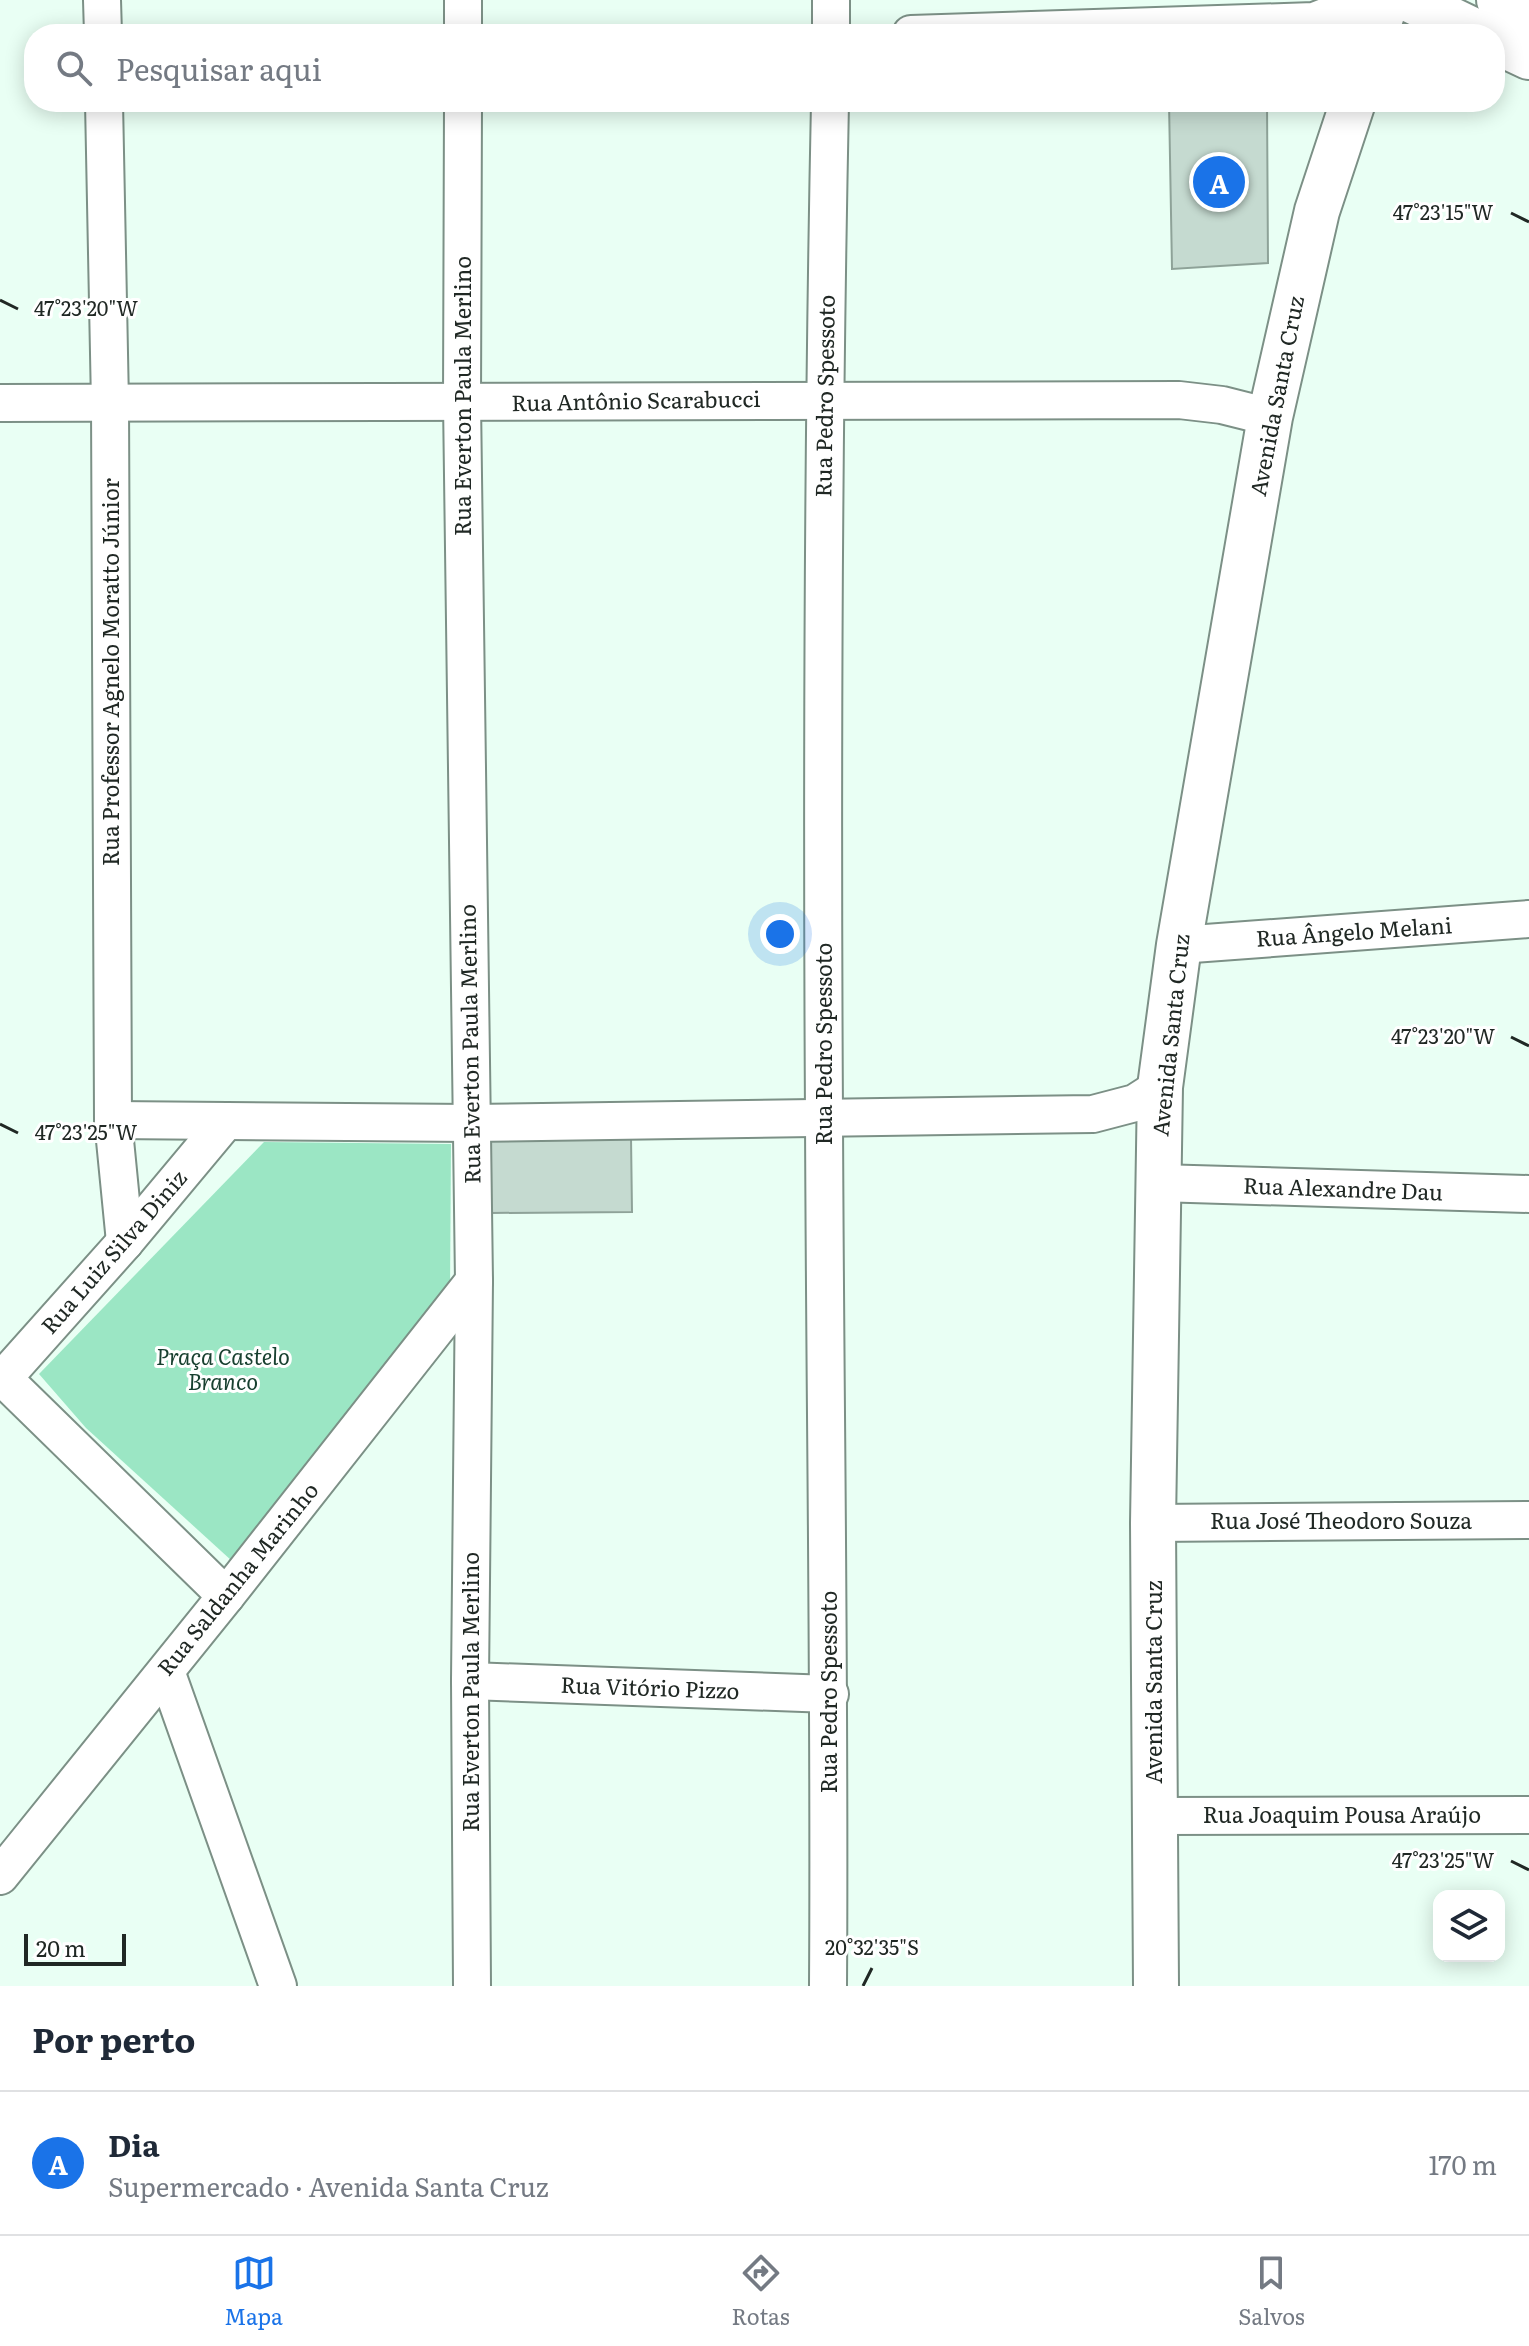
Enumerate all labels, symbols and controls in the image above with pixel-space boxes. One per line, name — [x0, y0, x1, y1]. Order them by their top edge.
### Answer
search box — [24, 24, 1505, 112]
icon: search — [52, 46, 96, 90]
text: Pesquisar aqui — [116, 46, 322, 90]
pin: A — [1193, 152, 1245, 212]
text: 47°23'15"W — [1393, 196, 1493, 226]
street label: Rua Everton Paula Merlino — [445, 256, 478, 536]
text: 47°23'20"W — [34, 292, 138, 322]
street label: Avenida Santa Cruz — [1240, 292, 1311, 499]
street label: Rua Pedro Spessoto — [805, 294, 842, 498]
street label: Rua Antônio Scarabucci — [511, 381, 761, 418]
street label: Rua Professor Agnelo Moratto Júnior — [93, 477, 126, 866]
street label: Rua Everton Paula Merlino — [450, 904, 487, 1184]
street label: Rua Ângelo Melani — [1255, 907, 1453, 954]
your location — [760, 914, 800, 954]
street label: Avenida Santa Cruz — [1142, 932, 1197, 1138]
street label: Rua Pedro Spessoto — [806, 943, 839, 1145]
text: 47°23'20"W — [1391, 1020, 1495, 1050]
text: 47°23'25"W — [35, 1116, 137, 1146]
street label: Rua Luiz Silva Diniz — [32, 1162, 194, 1340]
street label: Rua Alexandre Dau — [1243, 1168, 1444, 1207]
park label: Praça Castelo Branco — [156, 1339, 290, 1397]
street label: Rua Saldanha Marinho — [148, 1474, 325, 1682]
street label: Rua José Theodoro Souza — [1210, 1503, 1472, 1536]
street label: Rua Everton Paula Merlino — [453, 1552, 486, 1832]
street label: Avenida Santa Cruz — [1136, 1580, 1169, 1784]
street label: Rua Pedro Spessoto — [811, 1591, 844, 1793]
street label: Rua Vitório Pizzo — [560, 1667, 740, 1706]
street label: Rua Joaquim Pousa Araújo — [1203, 1797, 1481, 1830]
text: 47°23'25"W — [1392, 1844, 1494, 1874]
map controls — [1433, 1890, 1505, 1962]
button: layers — [1433, 1890, 1505, 1962]
scale bar — [24, 1930, 126, 1966]
text: 20 m — [36, 1931, 86, 1964]
text: 20°32'35"S — [825, 1931, 919, 1961]
text: Por perto — [32, 2013, 196, 2063]
text: Dia — [108, 2122, 160, 2166]
text: A — [48, 2144, 68, 2183]
text: 170 m — [1429, 2144, 1497, 2183]
text: Supermercado · Avenida Santa Cruz — [108, 2166, 549, 2205]
tab: Mapa — [224, 2251, 283, 2332]
tab: Rotas — [732, 2251, 790, 2332]
tab: Salvos — [1238, 2251, 1305, 2332]

